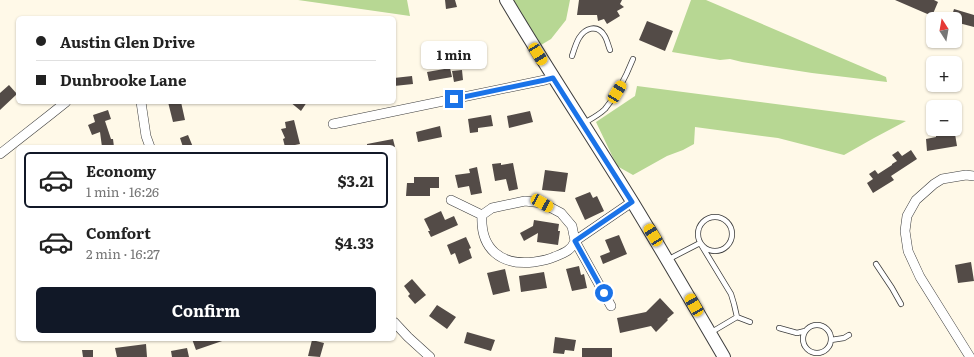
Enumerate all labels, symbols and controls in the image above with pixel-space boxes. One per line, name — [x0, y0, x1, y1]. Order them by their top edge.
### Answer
north arrow — [926, 12, 962, 48]
map controls — [926, 12, 962, 136]
text: Austin Glen Drive — [60, 30, 195, 53]
callout: 1 min — [421, 41, 487, 69]
car — [527, 41, 549, 67]
text: 1 min — [437, 45, 471, 64]
button: + — [926, 56, 962, 92]
text: Dunbrooke Lane — [60, 68, 186, 91]
car — [606, 79, 628, 105]
route end — [445, 90, 463, 108]
button: − — [926, 100, 962, 136]
text: Economy — [86, 159, 156, 182]
icon: car — [38, 162, 74, 198]
text: $3.21 — [338, 169, 374, 192]
text: 1 min · 16:26 — [86, 182, 159, 201]
car — [529, 192, 555, 214]
text: Comfort — [86, 221, 151, 244]
car — [642, 222, 664, 248]
icon: car — [38, 224, 74, 260]
text: $4.33 — [335, 231, 374, 254]
text: 2 min · 16:27 — [86, 244, 160, 263]
route start — [595, 284, 613, 302]
button: Confirm — [36, 287, 376, 333]
car — [683, 292, 705, 318]

